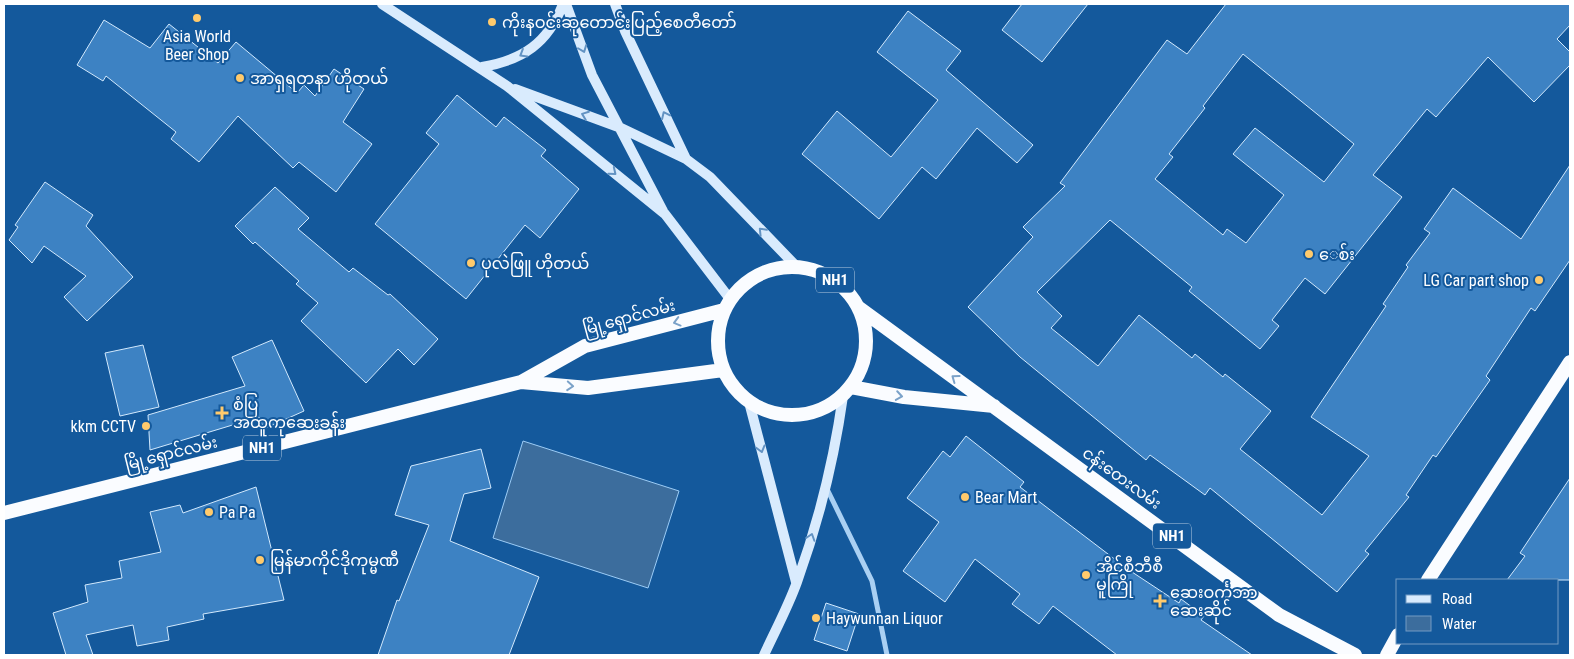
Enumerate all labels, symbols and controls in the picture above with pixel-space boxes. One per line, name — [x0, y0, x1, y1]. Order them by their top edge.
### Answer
place label: ကိုးနဝင်းဆုတောင်းပြည့်စေတီတော် — [502, 11, 737, 37]
marker: Asia World Beer Shop — [191, 12, 203, 24]
marker: ကိုးနဝင်းဆုတောင်းပြည့်စေတီတော် — [486, 16, 498, 28]
place label: Asia World Beer Shop — [163, 27, 231, 64]
one-way arrow — [577, 45, 587, 53]
one-way arrow — [519, 47, 528, 57]
place label: အာရှရတနာ ဟိုတယ် — [250, 67, 388, 93]
marker: အာရှရတနာ ဟိုတယ် — [234, 72, 246, 84]
one-way arrow — [581, 111, 590, 121]
one-way arrow — [661, 111, 672, 120]
one-way arrow — [607, 167, 616, 176]
one-way arrow — [759, 227, 768, 236]
place label: ေစ်း — [1319, 243, 1355, 264]
marker: ေစ်း — [1303, 248, 1315, 260]
place label: ပုလဲဖြူ ဟိုတယ် — [481, 252, 589, 278]
marker: ပုလဲဖြူ ဟိုတယ် — [465, 257, 477, 269]
road number: NH1 — [816, 268, 854, 292]
place label: LG Car part shop — [1423, 271, 1529, 290]
marker: LG Car part shop — [1533, 274, 1545, 286]
street label: မြို့ရှောင်လမ်း — [580, 294, 679, 343]
one-way arrow — [674, 317, 682, 327]
one-way arrow — [952, 375, 961, 383]
one-way arrow — [566, 380, 574, 391]
one-way arrow — [895, 390, 904, 400]
place label: စံပြ အထူကုဆေးခန်း — [233, 393, 345, 437]
marker: စံပြ အထူကုဆေးခန်း — [215, 406, 229, 420]
place label: kkm CCTV — [71, 417, 136, 436]
marker: kkm CCTV — [140, 420, 152, 432]
street label: မြို့ရှောင်လမ်း — [122, 430, 220, 479]
road number: NH1 — [243, 436, 281, 460]
street label: ငန်းတေးလမ်း — [1077, 441, 1166, 516]
one-way arrow — [755, 444, 766, 453]
place label: Bear Mart — [975, 488, 1037, 507]
marker: Bear Mart — [959, 491, 971, 503]
place label: Pa Pa — [219, 503, 256, 522]
marker: Pa Pa — [203, 506, 215, 518]
road number: NH1 — [1153, 524, 1191, 548]
one-way arrow — [806, 533, 816, 541]
place label: မြန်မာကိုင်ဒိုကုမ္မဏီ — [270, 549, 399, 575]
marker: မြန်မာကိုင်ဒိုကုမ္မဏီ — [254, 554, 266, 566]
place label: အိုင်စီဘီစီ မူကြို — [1096, 555, 1163, 599]
marker: အိုင်စီဘီစီ မူကြို — [1080, 569, 1092, 581]
legend — [1396, 579, 1559, 644]
place label: ဆေးဝင်္ကဘာ ဆေးဆိုင် — [1170, 581, 1258, 625]
text: Road — [1442, 590, 1472, 608]
marker: ဆေးဝင်္ကဘာ ဆေးဆိုင် — [1154, 595, 1166, 607]
place label: Haywunnan Liquor — [826, 609, 943, 628]
marker: Haywunnan Liquor — [810, 612, 822, 624]
text: Water — [1442, 615, 1477, 633]

